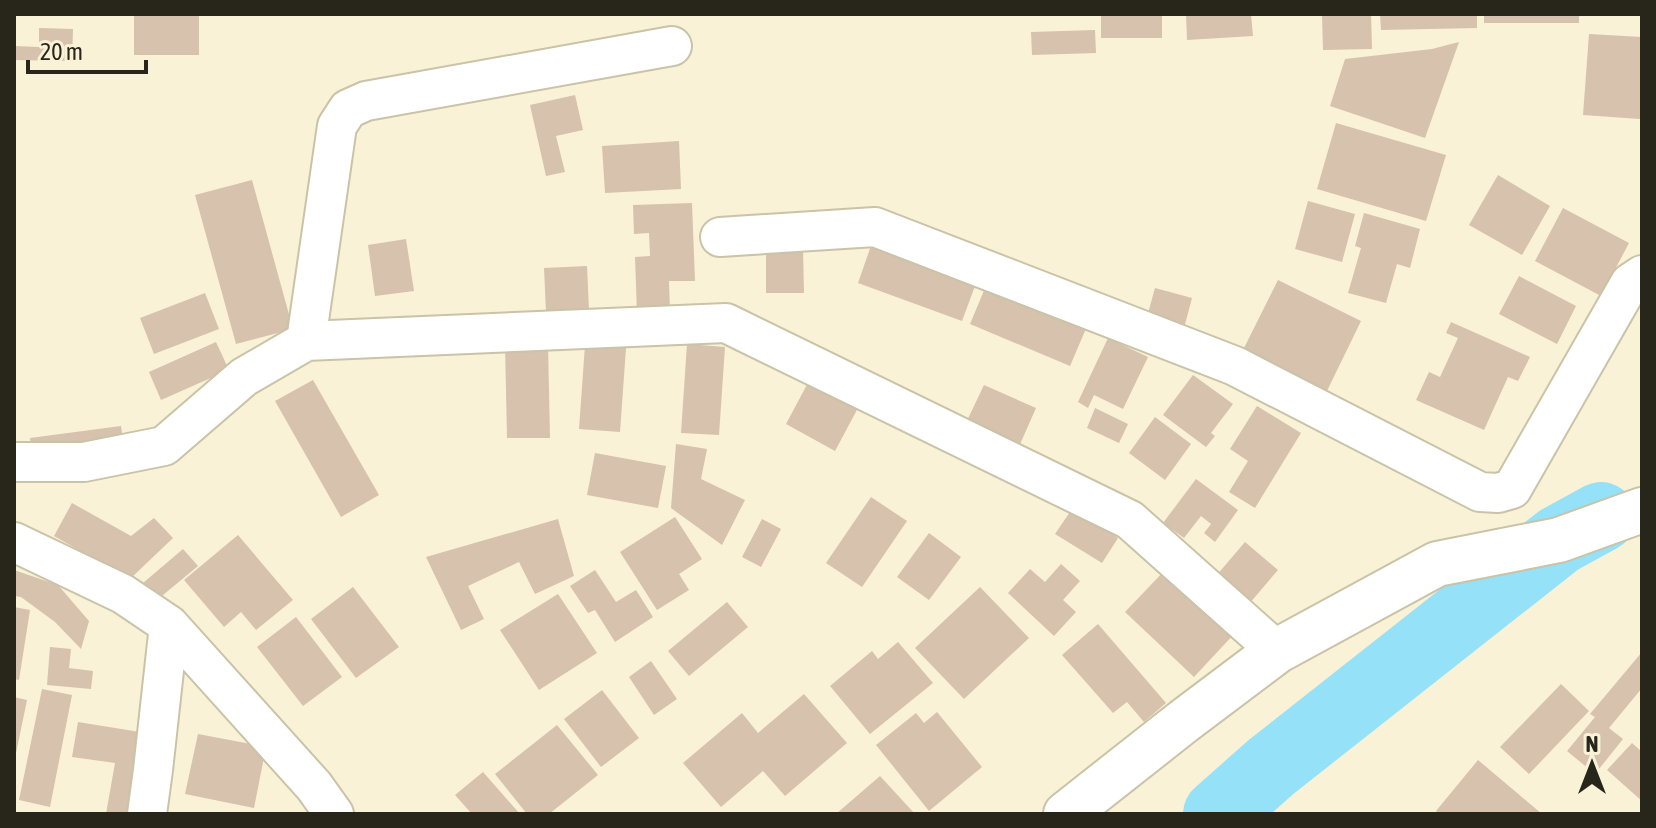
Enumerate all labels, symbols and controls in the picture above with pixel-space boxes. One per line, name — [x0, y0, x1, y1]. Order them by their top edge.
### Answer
scale bar — [28, 24, 146, 74]
text: 20 m — [40, 38, 83, 65]
north arrow — [1552, 724, 1632, 804]
text: N — [1586, 731, 1598, 757]

